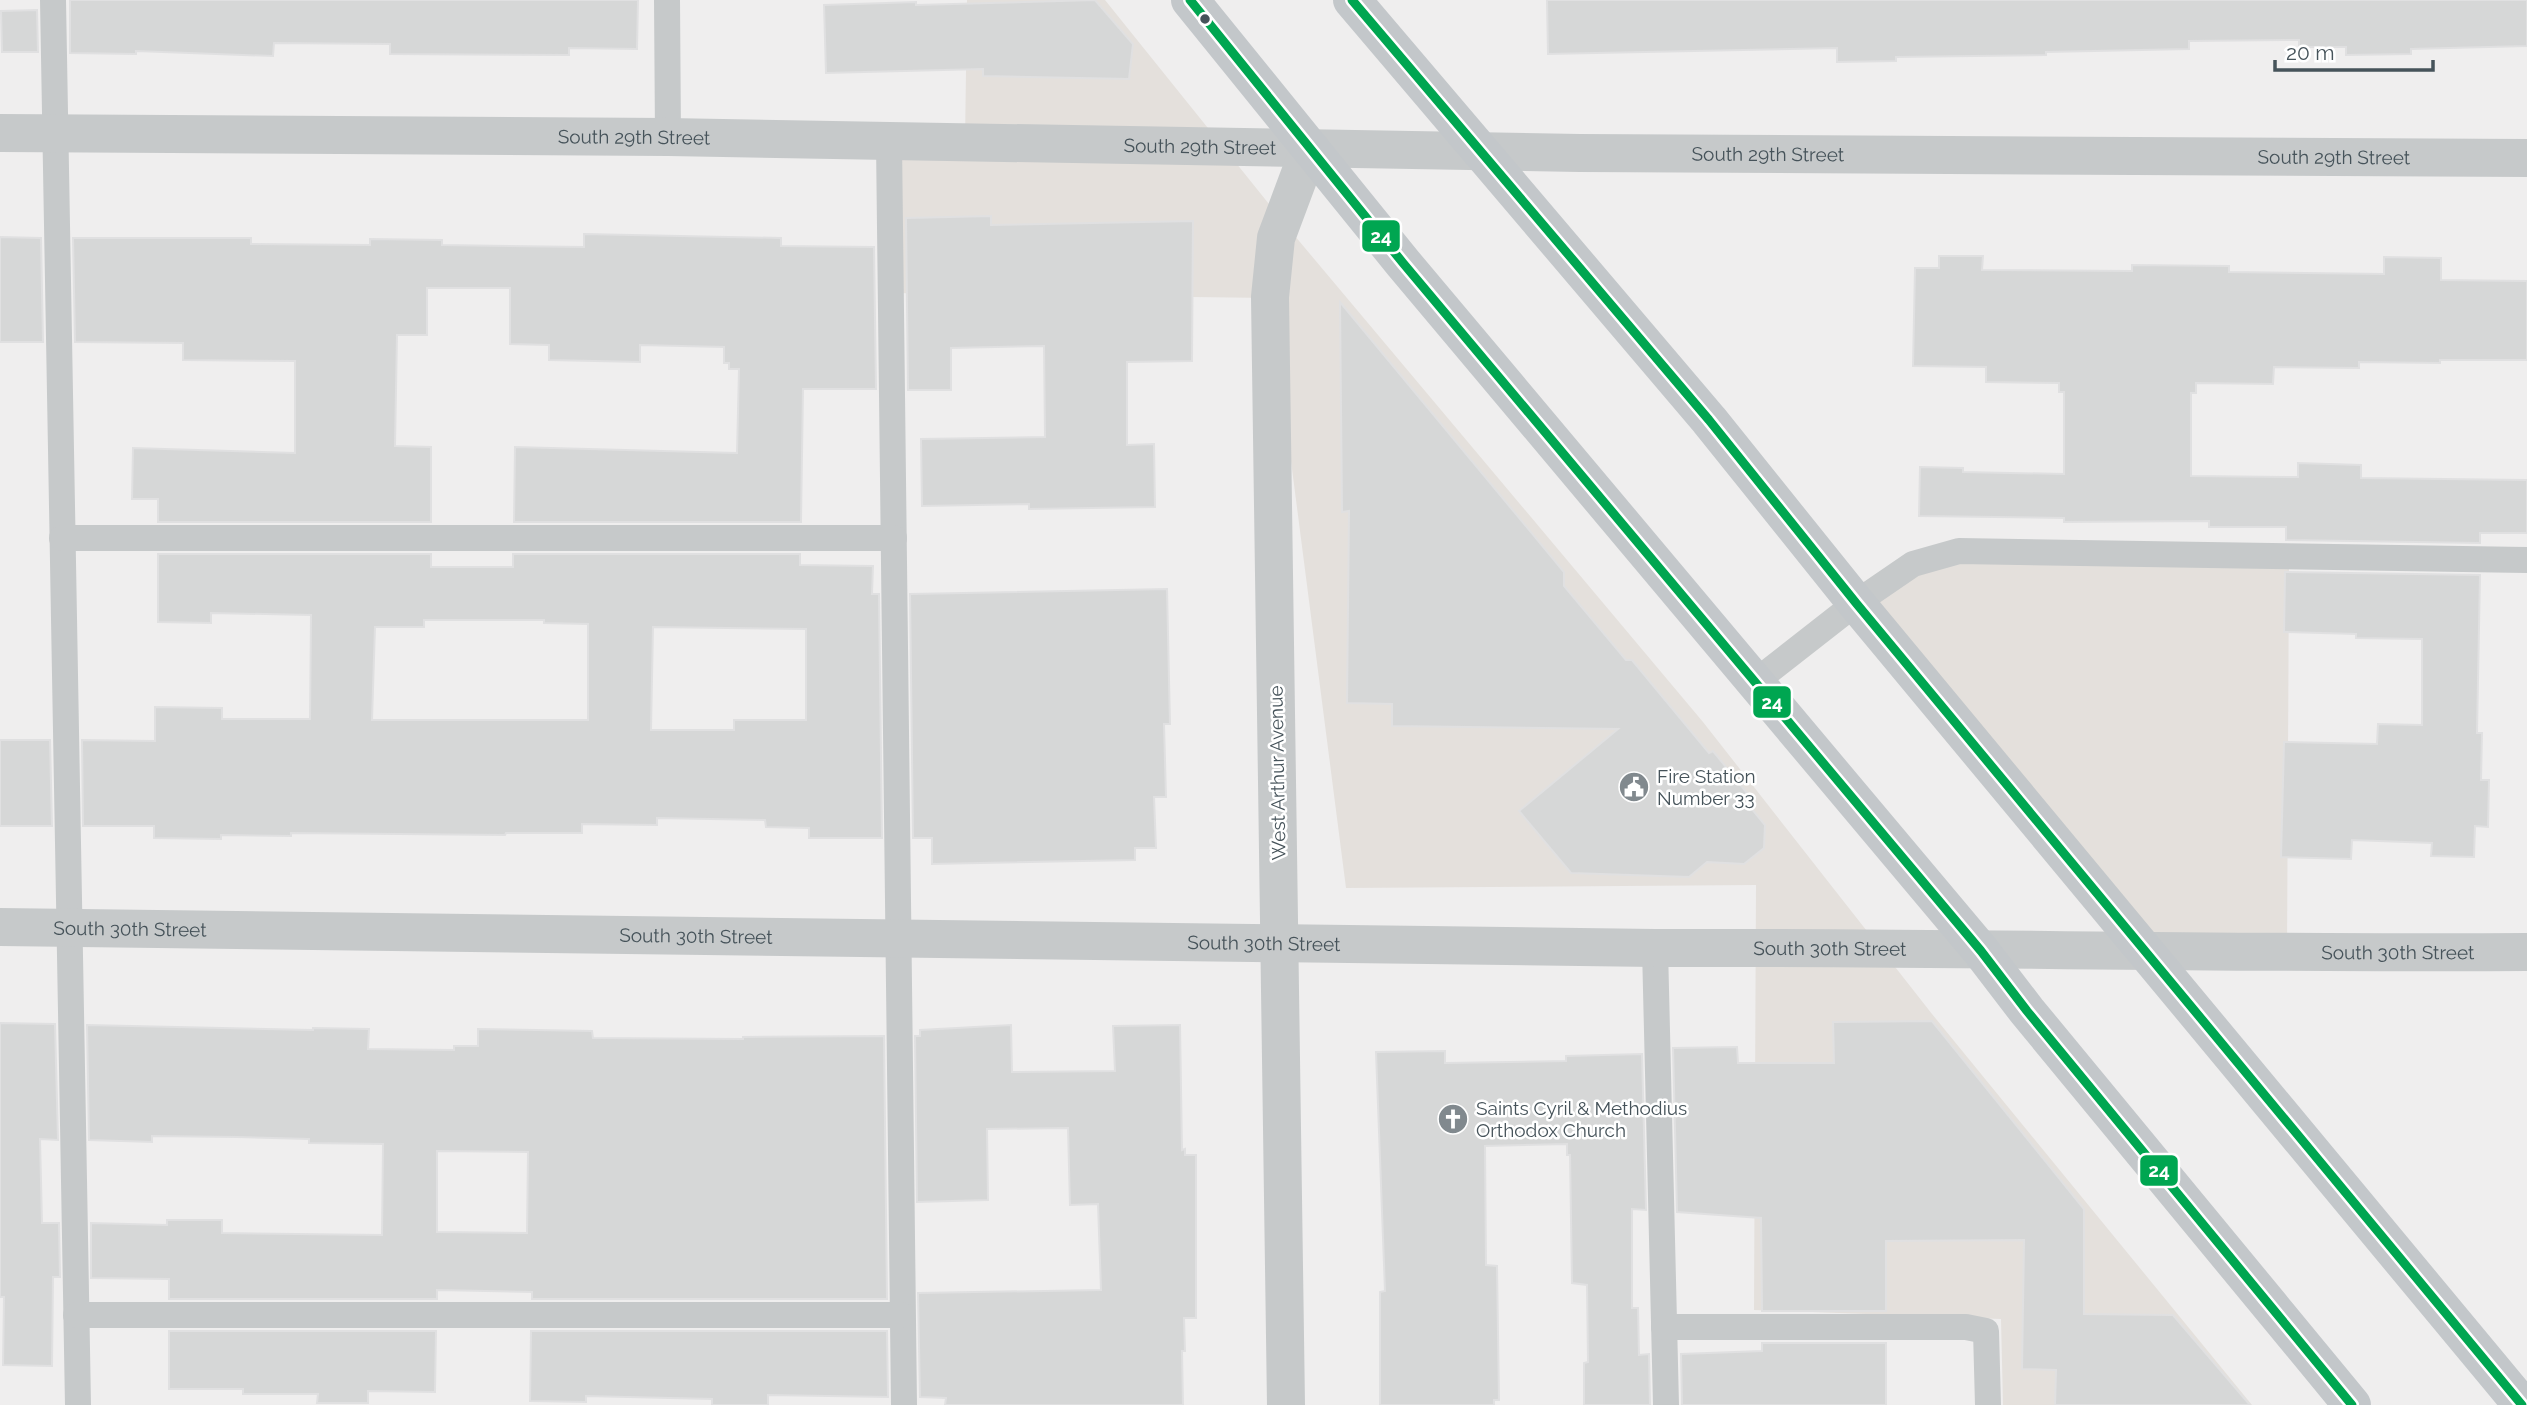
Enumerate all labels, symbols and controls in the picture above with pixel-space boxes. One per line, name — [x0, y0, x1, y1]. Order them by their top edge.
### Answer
unlabelled marker — [1198, 12, 1212, 26]
scale bar — [2275, 28, 2432, 72]
text: 20 m — [2286, 40, 2334, 65]
street label: South 29th Street — [558, 125, 711, 149]
street label: South 29th Street — [1123, 134, 1277, 159]
street label: South 29th Street — [1692, 143, 1845, 165]
street label: South 29th Street — [2257, 146, 2411, 168]
line badge: 24 — [1361, 219, 1401, 253]
text: 24 — [1370, 225, 1392, 247]
street label: West Arthur Avenue — [1264, 685, 1290, 861]
line badge: 24 — [1752, 685, 1792, 719]
text: 24 — [1761, 691, 1783, 713]
place label: Fire Station Number 33 — [1657, 765, 1756, 809]
public building icon: Fire Station Number 33 — [1617, 770, 1651, 804]
street label: South 30th Street — [53, 917, 207, 941]
street label: South 30th Street — [619, 924, 773, 948]
street label: South 30th Street — [1187, 931, 1341, 955]
street label: South 30th Street — [1753, 937, 1907, 960]
street label: South 30th Street — [2321, 941, 2475, 963]
place label: Saints Cyril & Methodius Orthodox Church — [1476, 1097, 1687, 1141]
church icon: Saints Cyril & Methodius Orthodox Church — [1436, 1102, 1470, 1136]
line badge: 24 — [2139, 1154, 2179, 1187]
text: 24 — [2148, 1159, 2170, 1181]

